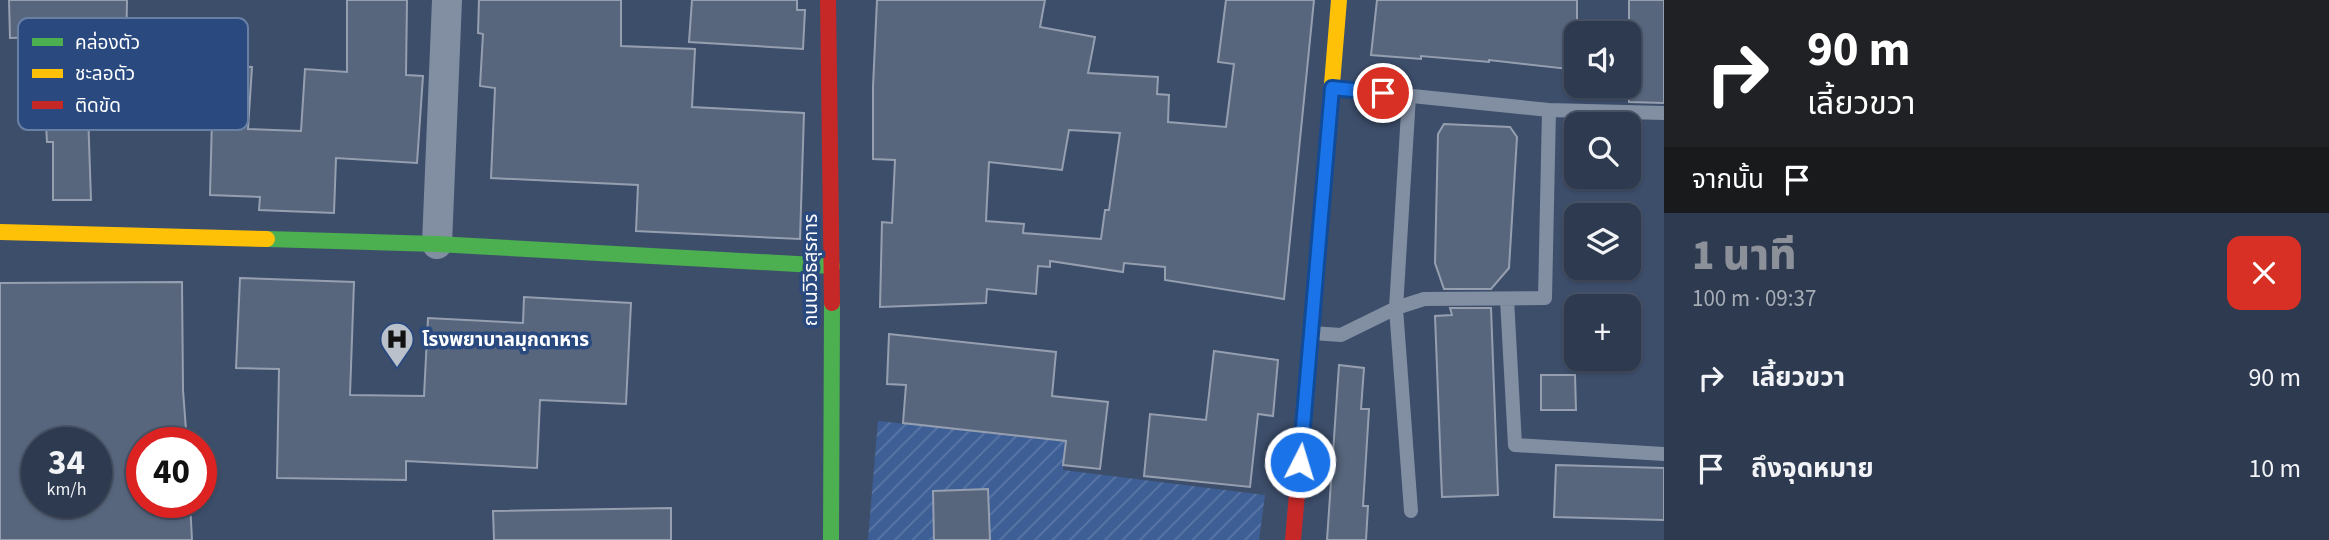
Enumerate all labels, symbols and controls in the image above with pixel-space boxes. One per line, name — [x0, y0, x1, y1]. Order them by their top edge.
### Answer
text: 90 m — [1807, 15, 1911, 85]
legend — [18, 18, 248, 130]
map controls — [1564, 21, 1641, 371]
button: sound — [1564, 21, 1641, 98]
icon: right — [1692, 28, 1783, 119]
text: คล่องตัว — [75, 30, 140, 57]
text: ชะลอตัว — [75, 61, 135, 88]
pin — [1353, 63, 1413, 123]
icon: arrive — [1364, 74, 1402, 112]
text: เลี้ยวขวา — [1807, 81, 1915, 127]
text: ติดขัด — [75, 93, 121, 120]
button: search — [1564, 112, 1641, 189]
text: จากนั้น — [1692, 161, 1764, 198]
icon: arrive — [1778, 161, 1816, 199]
button: layers — [1564, 203, 1641, 280]
street label: ถนนวิวิธสุรการ — [798, 214, 825, 326]
text: 1 นาที — [1692, 226, 1797, 286]
button: close — [2227, 236, 2301, 310]
text: 100 m · 09:37 — [1692, 282, 1816, 315]
button: + — [1564, 294, 1641, 371]
hospital icon: โรงพยาบาลมุกดาหาร — [378, 320, 416, 369]
place label: โรงพยาบาลมุกดาหาร — [422, 327, 589, 354]
icon: right — [1692, 359, 1730, 397]
text: เลี้ยวขวา — [1751, 359, 1845, 396]
text: 90 m — [2248, 359, 2301, 396]
position arrow — [1263, 425, 1337, 499]
speed limit sign: 40 — [126, 427, 217, 518]
text: 34 — [48, 438, 85, 488]
icon: arrive — [1692, 450, 1730, 488]
text: ถึงจุดหมาย — [1751, 450, 1874, 487]
text: 10 m — [2248, 450, 2301, 487]
text: km/h — [47, 477, 86, 502]

